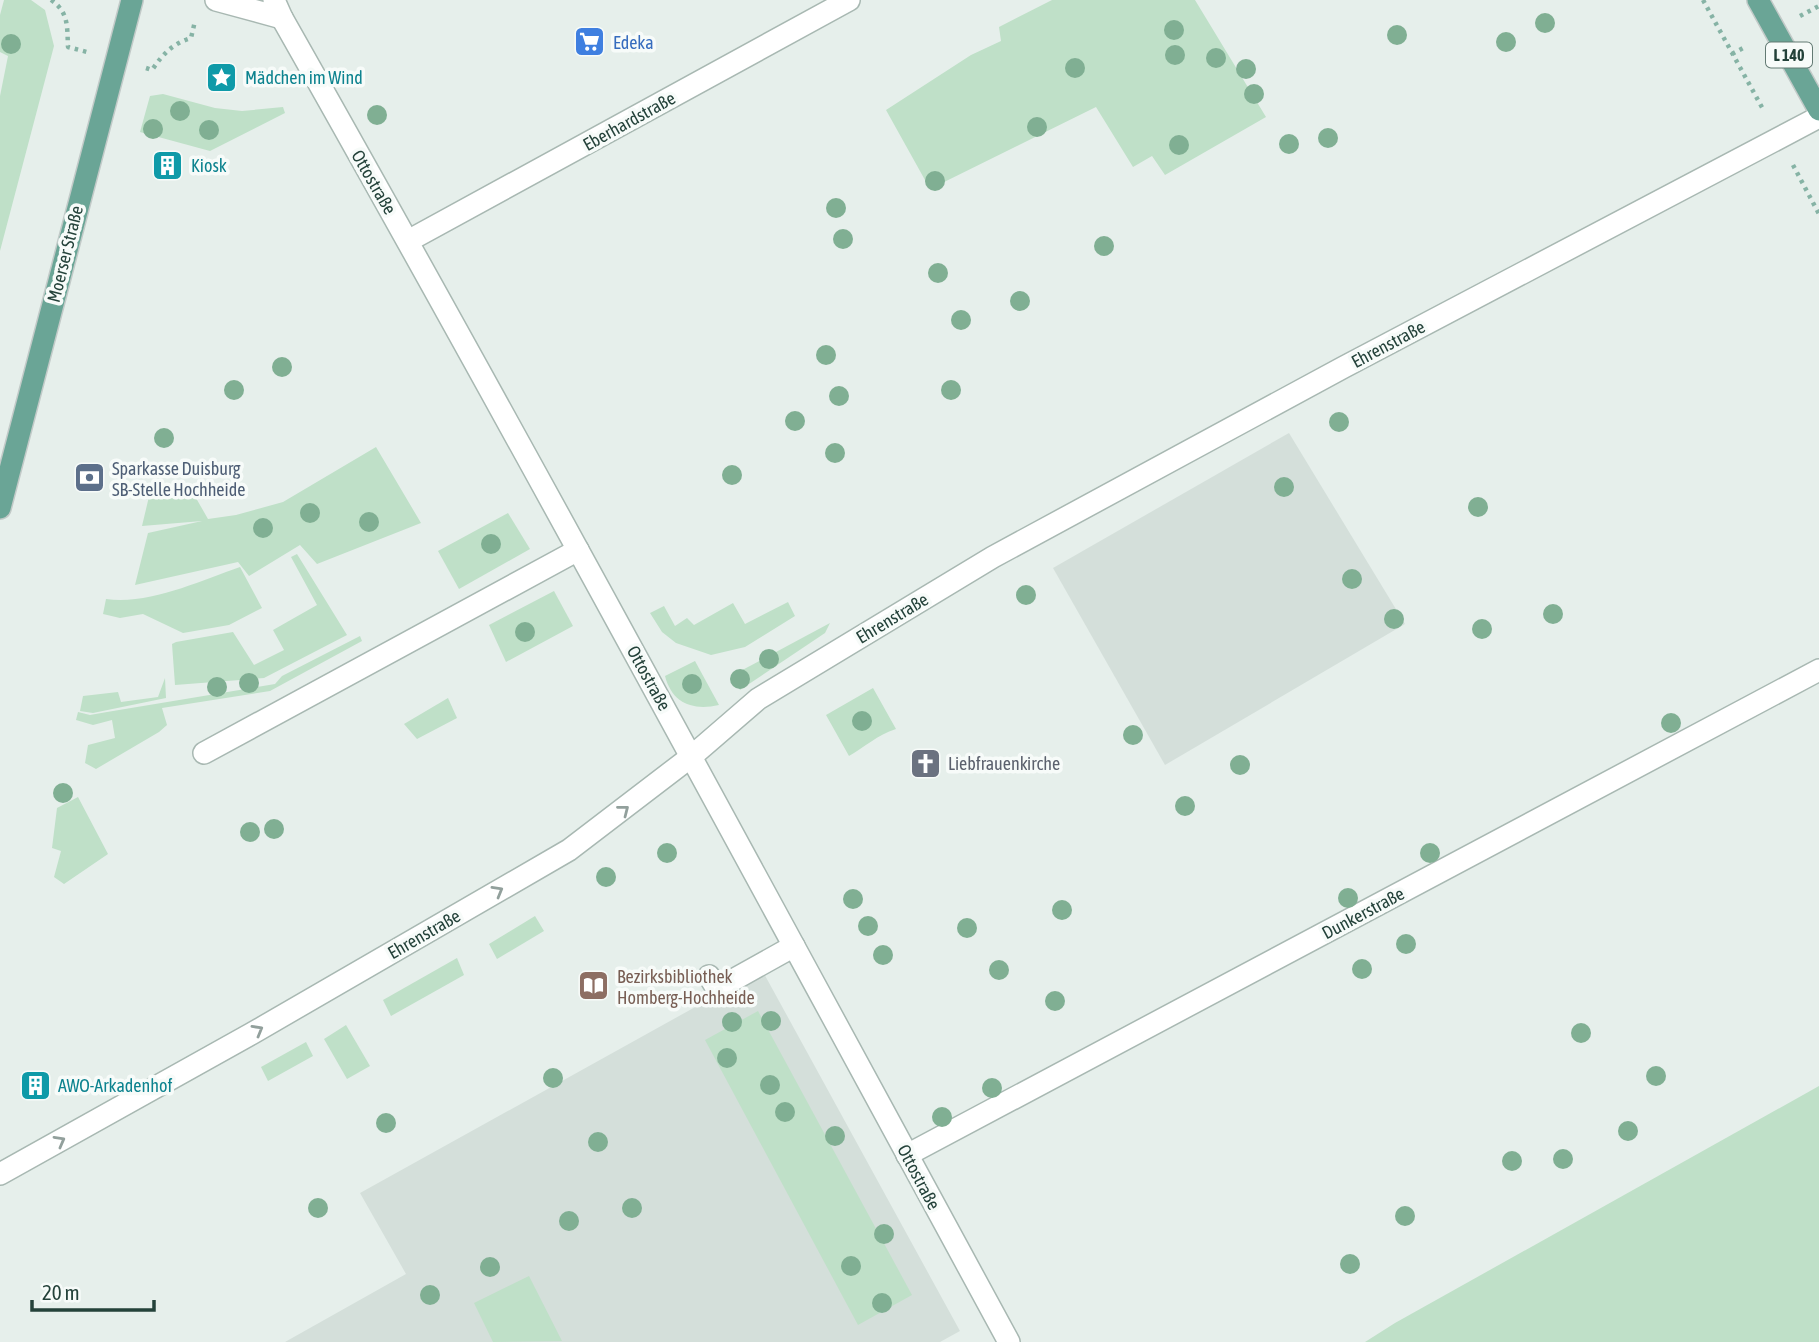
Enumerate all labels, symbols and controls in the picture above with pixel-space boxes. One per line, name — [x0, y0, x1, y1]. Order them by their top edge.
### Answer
supermarket icon: Edeka — [573, 25, 607, 59]
place label: Edeka — [613, 32, 654, 53]
road number: L 140 — [1766, 42, 1812, 68]
place icon: Mädchen im Wind — [205, 60, 239, 94]
place label: Mädchen im Wind — [245, 67, 363, 88]
street label: Eberhardstraße — [579, 87, 679, 155]
street label: Ottostraße — [347, 146, 401, 218]
building icon: Kiosk — [151, 148, 185, 182]
place label: Kiosk — [191, 155, 227, 176]
street label: Moerser Straße — [43, 203, 87, 305]
street label: Ehrenstraße — [1348, 316, 1428, 372]
place label: Sparkasse Duisburg SB-Stelle Hochheide — [112, 458, 245, 500]
bank icon: Sparkasse Duisburg SB-Stelle Hochheide — [72, 461, 106, 495]
street label: Ehrenstraße — [852, 588, 932, 648]
street label: Ottostraße — [623, 642, 675, 714]
church icon: Liebfrauenkirche — [908, 746, 942, 780]
place label: Liebfrauenkirche — [948, 753, 1060, 774]
one-way arrow — [616, 805, 629, 818]
street label: Dunkerstraße — [1318, 883, 1408, 943]
one-way arrow — [490, 887, 503, 900]
street label: Ehrenstraße — [384, 905, 464, 963]
place label: Bezirksbibliothek Homberg-Hochheide — [617, 966, 755, 1008]
library icon: Bezirksbibliothek Homberg-Hochheide — [577, 969, 611, 1003]
one-way arrow — [251, 1025, 264, 1038]
building icon: AWO-Arkadenhof — [18, 1068, 52, 1102]
place label: AWO-Arkadenhof — [58, 1075, 172, 1096]
one-way arrow — [52, 1136, 65, 1149]
street label: Ottostraße — [893, 1141, 945, 1213]
scale bar — [32, 1268, 154, 1312]
text: 20 m — [42, 1280, 80, 1304]

